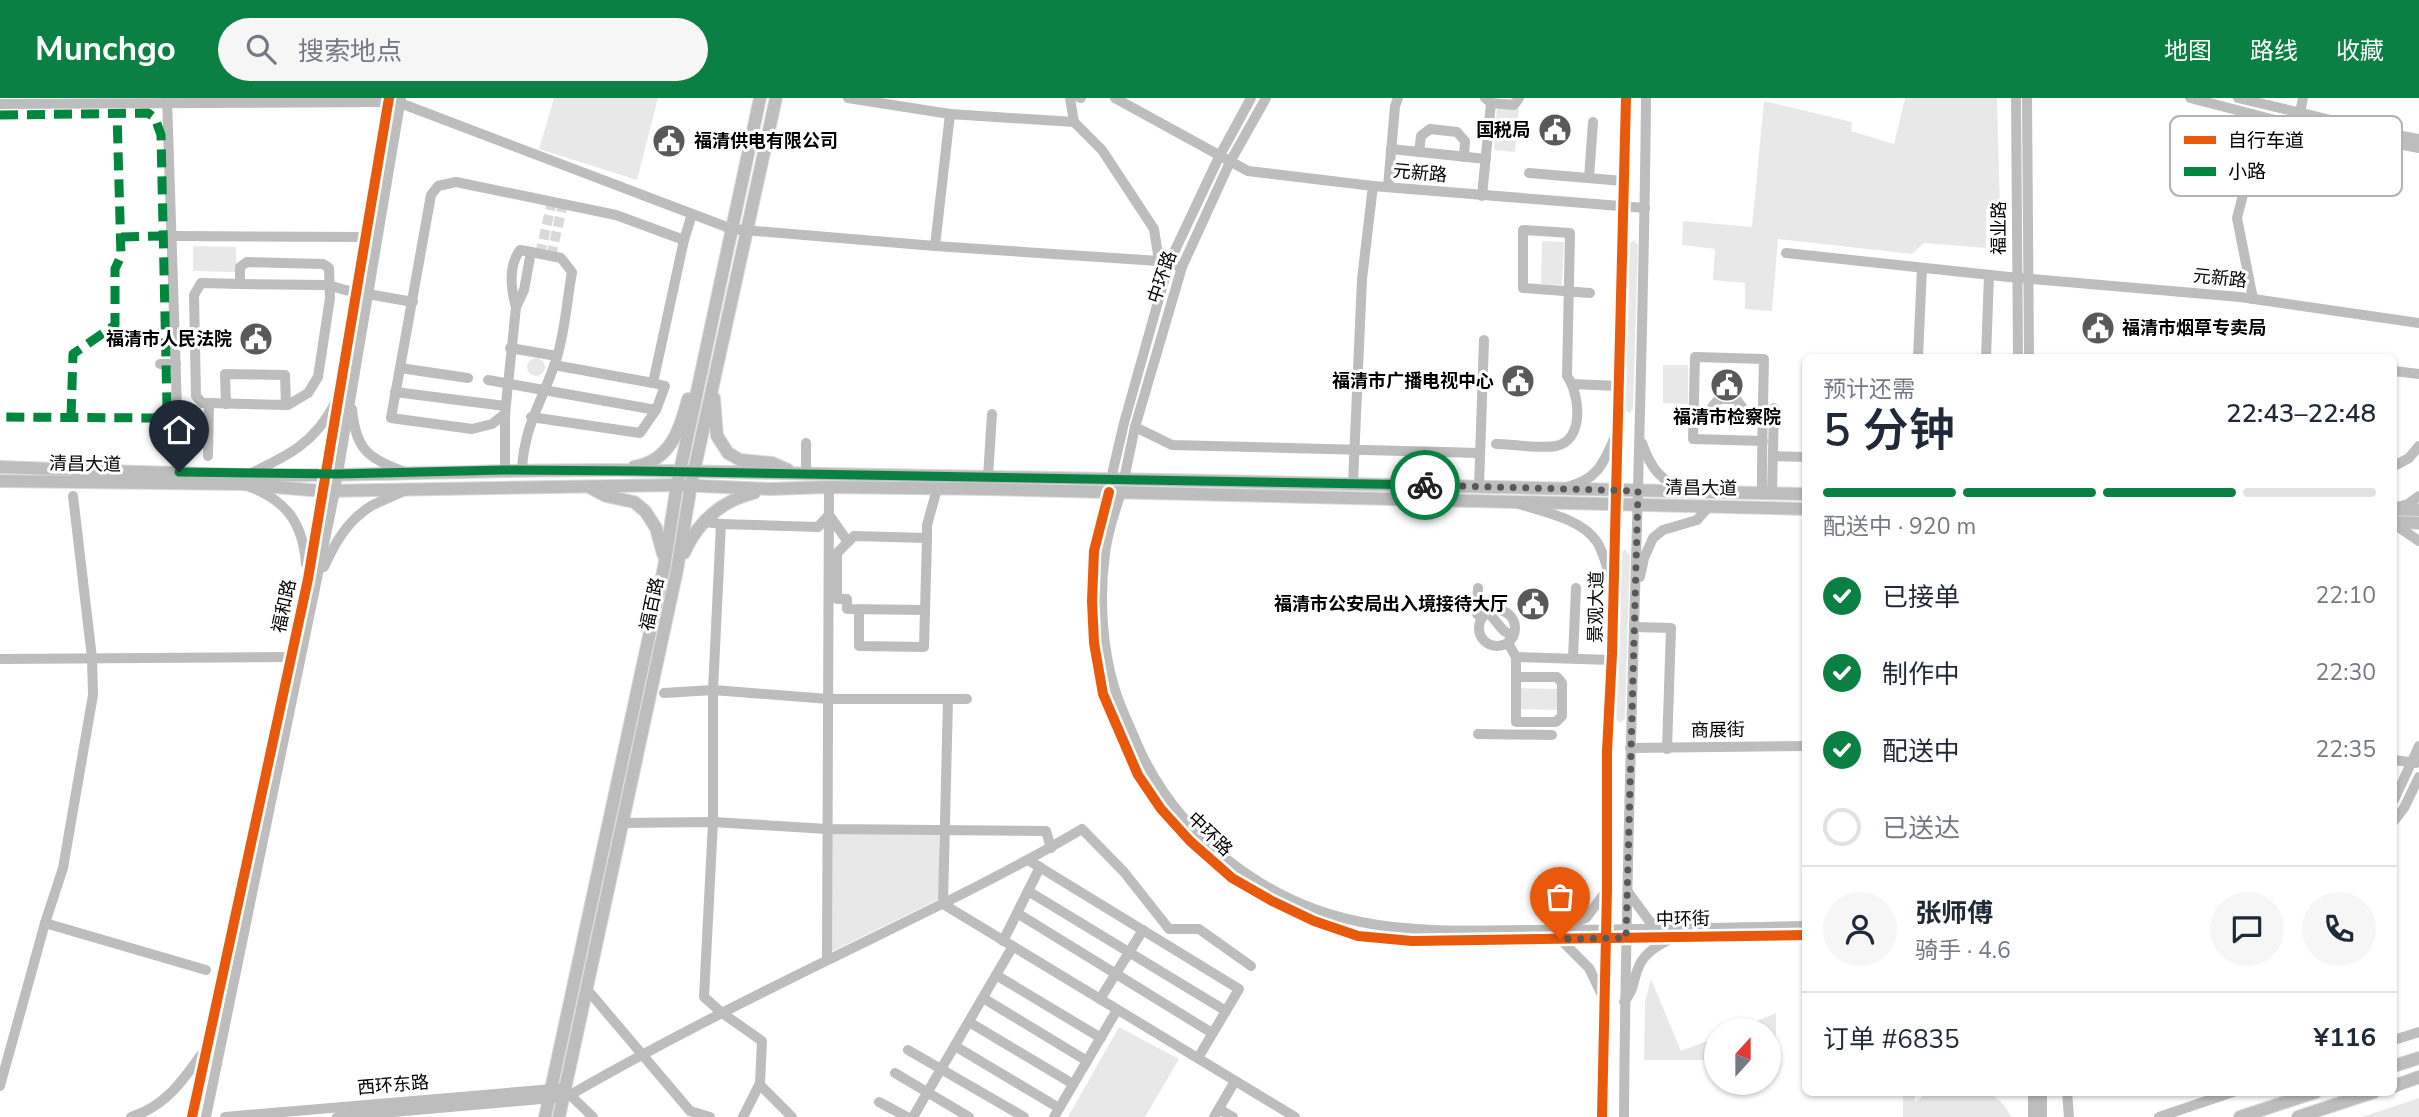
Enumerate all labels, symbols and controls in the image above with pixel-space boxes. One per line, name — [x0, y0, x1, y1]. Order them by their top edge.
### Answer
search box — [218, 18, 708, 81]
text: Munchgo — [35, 27, 176, 72]
icon: search — [242, 30, 280, 68]
text: 搜索地点 — [298, 34, 402, 69]
text: 地图 — [2164, 35, 2212, 67]
text: 路线 — [2250, 35, 2298, 67]
text: 收藏 — [2336, 35, 2384, 67]
public building icon: 国税局 — [1536, 111, 1574, 149]
legend — [2170, 116, 2402, 196]
place label: 国税局 — [1476, 118, 1530, 142]
public building icon: 福清供电有限公司 — [650, 122, 688, 160]
text: 自行车道 — [2228, 128, 2304, 154]
place label: 福清供电有限公司 — [694, 129, 838, 153]
street label: 元新路 — [1392, 159, 1448, 187]
text: 小路 — [2228, 159, 2266, 185]
street label: 福业路 — [1987, 201, 2011, 255]
street label: 中环路 — [1142, 248, 1182, 306]
street label: 元新路 — [2192, 263, 2248, 293]
public building icon: 福清市烟草专卖局 — [2079, 309, 2117, 347]
place label: 福清市烟草专卖局 — [2122, 316, 2266, 340]
public building icon: 福清市人民法院 — [237, 320, 275, 358]
place label: 福清市人民法院 — [106, 327, 232, 351]
public building icon: 福清市广播电视中心 — [1499, 362, 1537, 400]
public building icon: 福清市检察院 — [1708, 366, 1746, 404]
place label: 福清市广播电视中心 — [1332, 369, 1494, 393]
text: 预计还需 — [1823, 374, 1915, 405]
text: 22:43–22:48 — [2226, 396, 2376, 431]
text: 5 分钟 — [1823, 399, 1955, 462]
pin — [149, 400, 209, 472]
place label: 福清市检察院 — [1673, 405, 1781, 429]
icon: home — [160, 411, 198, 449]
courier — [1390, 450, 1460, 520]
street label: 清昌大道 — [49, 451, 121, 477]
icon: bike — [1406, 466, 1444, 504]
street label: 清昌大道 — [1665, 475, 1737, 501]
text: 配送中 · 920 m — [1823, 511, 1976, 542]
street label: 景观大道 — [1583, 571, 1609, 643]
street label: 福百路 — [635, 575, 669, 633]
street label: 福和路 — [267, 577, 301, 635]
icon: check — [1823, 577, 1861, 615]
text: 已接单 — [1882, 580, 1960, 615]
text: 22:10 — [2316, 580, 2376, 611]
public building icon: 福清市公安局出入境接待大厅 — [1514, 585, 1552, 623]
place label: 福清市公安局出入境接待大厅 — [1274, 592, 1508, 616]
icon: check — [1823, 654, 1861, 692]
text: 制作中 — [1882, 657, 1960, 692]
text: 22:30 — [2316, 657, 2376, 688]
street label: 商展街 — [1691, 718, 1745, 742]
icon: check — [1823, 731, 1861, 769]
text: 配送中 — [1882, 734, 1960, 769]
text: 22:35 — [2316, 734, 2376, 765]
street label: 中环路 — [1182, 807, 1238, 861]
text: 已送达 — [1882, 811, 1960, 846]
pin — [1530, 867, 1590, 939]
icon: bag — [1541, 878, 1579, 916]
button: person — [1823, 892, 1897, 966]
button: chat — [2210, 892, 2284, 966]
button: phone — [2302, 892, 2376, 966]
text: 张师傅 — [1915, 896, 1993, 931]
street label: 中环街 — [1656, 907, 1710, 931]
text: 骑手 · 4.6 — [1915, 935, 2011, 966]
north arrow — [1704, 1018, 1782, 1096]
map controls — [1704, 1018, 1781, 1095]
text: ¥116 — [2314, 1020, 2376, 1055]
text: 订单 #6835 — [1823, 1022, 1960, 1057]
street label: 西环东路 — [356, 1070, 430, 1100]

